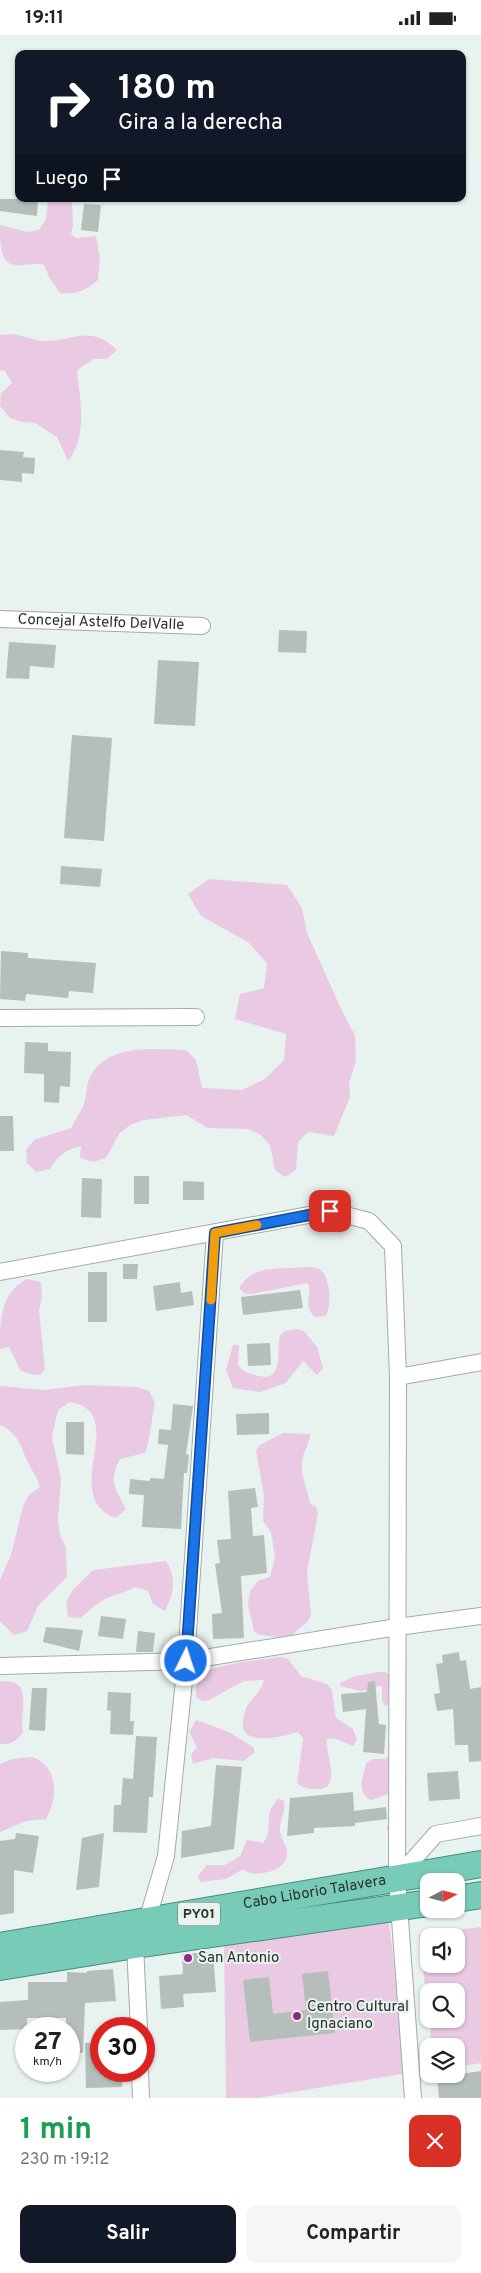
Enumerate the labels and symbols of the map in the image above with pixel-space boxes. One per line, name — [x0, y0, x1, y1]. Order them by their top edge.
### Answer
street label: Concejal Astelfo DelValle — [17, 610, 185, 635]
pin — [309, 1190, 351, 1232]
position arrow — [159, 1634, 211, 1686]
street label: Cabo Liborio Talavera — [241, 1871, 388, 1914]
north arrow — [420, 1873, 465, 1917]
road number: PY01 — [178, 1903, 220, 1925]
place label: San Antonio — [198, 1949, 279, 1968]
marker: San Antonio — [182, 1952, 194, 1964]
place label: Centro Cultural Ignaciano — [307, 1998, 409, 2034]
marker: Centro Cultural Ignaciano — [291, 2010, 303, 2022]
speed limit sign: 30 — [90, 2017, 155, 2082]

